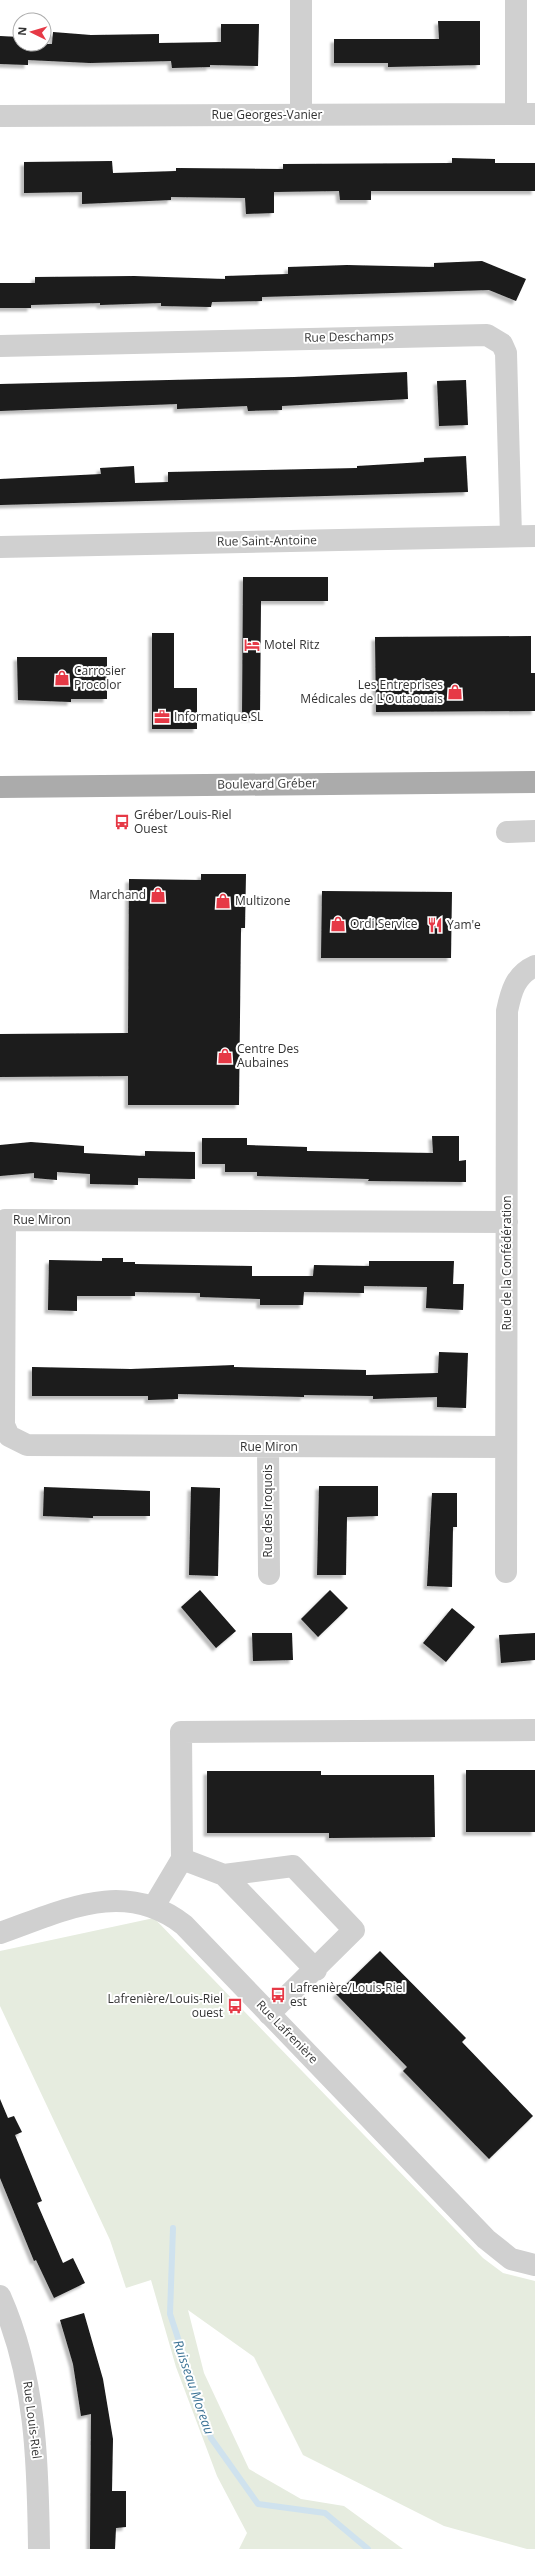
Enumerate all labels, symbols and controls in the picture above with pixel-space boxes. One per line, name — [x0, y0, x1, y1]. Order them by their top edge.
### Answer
north arrow — [12, 12, 52, 52]
text: N — [14, 26, 29, 36]
street label: Rue Georges-Vanier — [212, 106, 323, 123]
street label: Rue Deschamps — [304, 327, 394, 346]
street label: Rue Saint-Antoine — [217, 531, 317, 550]
hotel icon: Motel Ritz — [243, 636, 261, 654]
place label: Motel Ritz — [264, 636, 320, 653]
place label: Carrosier Procolor — [74, 662, 126, 693]
shop icon: Carrosier Procolor — [53, 669, 71, 687]
place label: Les Entreprises Médicales de L'Outaouais — [300, 676, 443, 707]
shop icon: Les Entreprises Médicales de L'Outaouais — [446, 683, 464, 701]
office icon: Informatique SL — [153, 708, 171, 726]
place label: Informatique SL — [174, 708, 263, 725]
street label: Boulevard Gréber — [217, 774, 317, 793]
place label: Gréber/Louis-Riel Ouest — [134, 806, 231, 837]
bus stop icon: Gréber/Louis-Riel Ouest — [113, 813, 131, 831]
place label: Marchand — [89, 886, 146, 903]
shop icon: Marchand — [149, 886, 167, 904]
shop icon: Multizone — [214, 892, 232, 910]
place label: Multizone — [235, 892, 291, 909]
shop icon: Ordi Service — [329, 915, 347, 933]
place label: Ordi Service — [350, 915, 418, 932]
restaurant icon: Yam'e — [426, 916, 444, 934]
place label: Yam'e — [447, 916, 481, 933]
place label: Centre Des Aubaines — [237, 1040, 299, 1071]
shop icon: Centre Des Aubaines — [216, 1047, 234, 1065]
street label: Rue de la Confédération — [498, 1195, 515, 1331]
street label: Rue Miron — [13, 1211, 71, 1228]
street label: Rue Miron — [240, 1438, 298, 1455]
street label: Rue des Iroquois — [259, 1464, 276, 1558]
place label: Lafrenière/Louis-Riel est — [290, 1979, 405, 2010]
bus stop icon: Lafrenière/Louis-Riel est — [269, 1986, 287, 2004]
place label: Lafrenière/Louis-Riel ouest — [108, 1990, 223, 2021]
street label: Rue Lafrenière — [253, 1996, 322, 2067]
bus stop icon: Lafrenière/Louis-Riel ouest — [226, 1997, 244, 2015]
water label: Ruisseau Moreau — [169, 2337, 219, 2437]
street label: Rue Louis-Riel — [19, 2380, 46, 2460]

